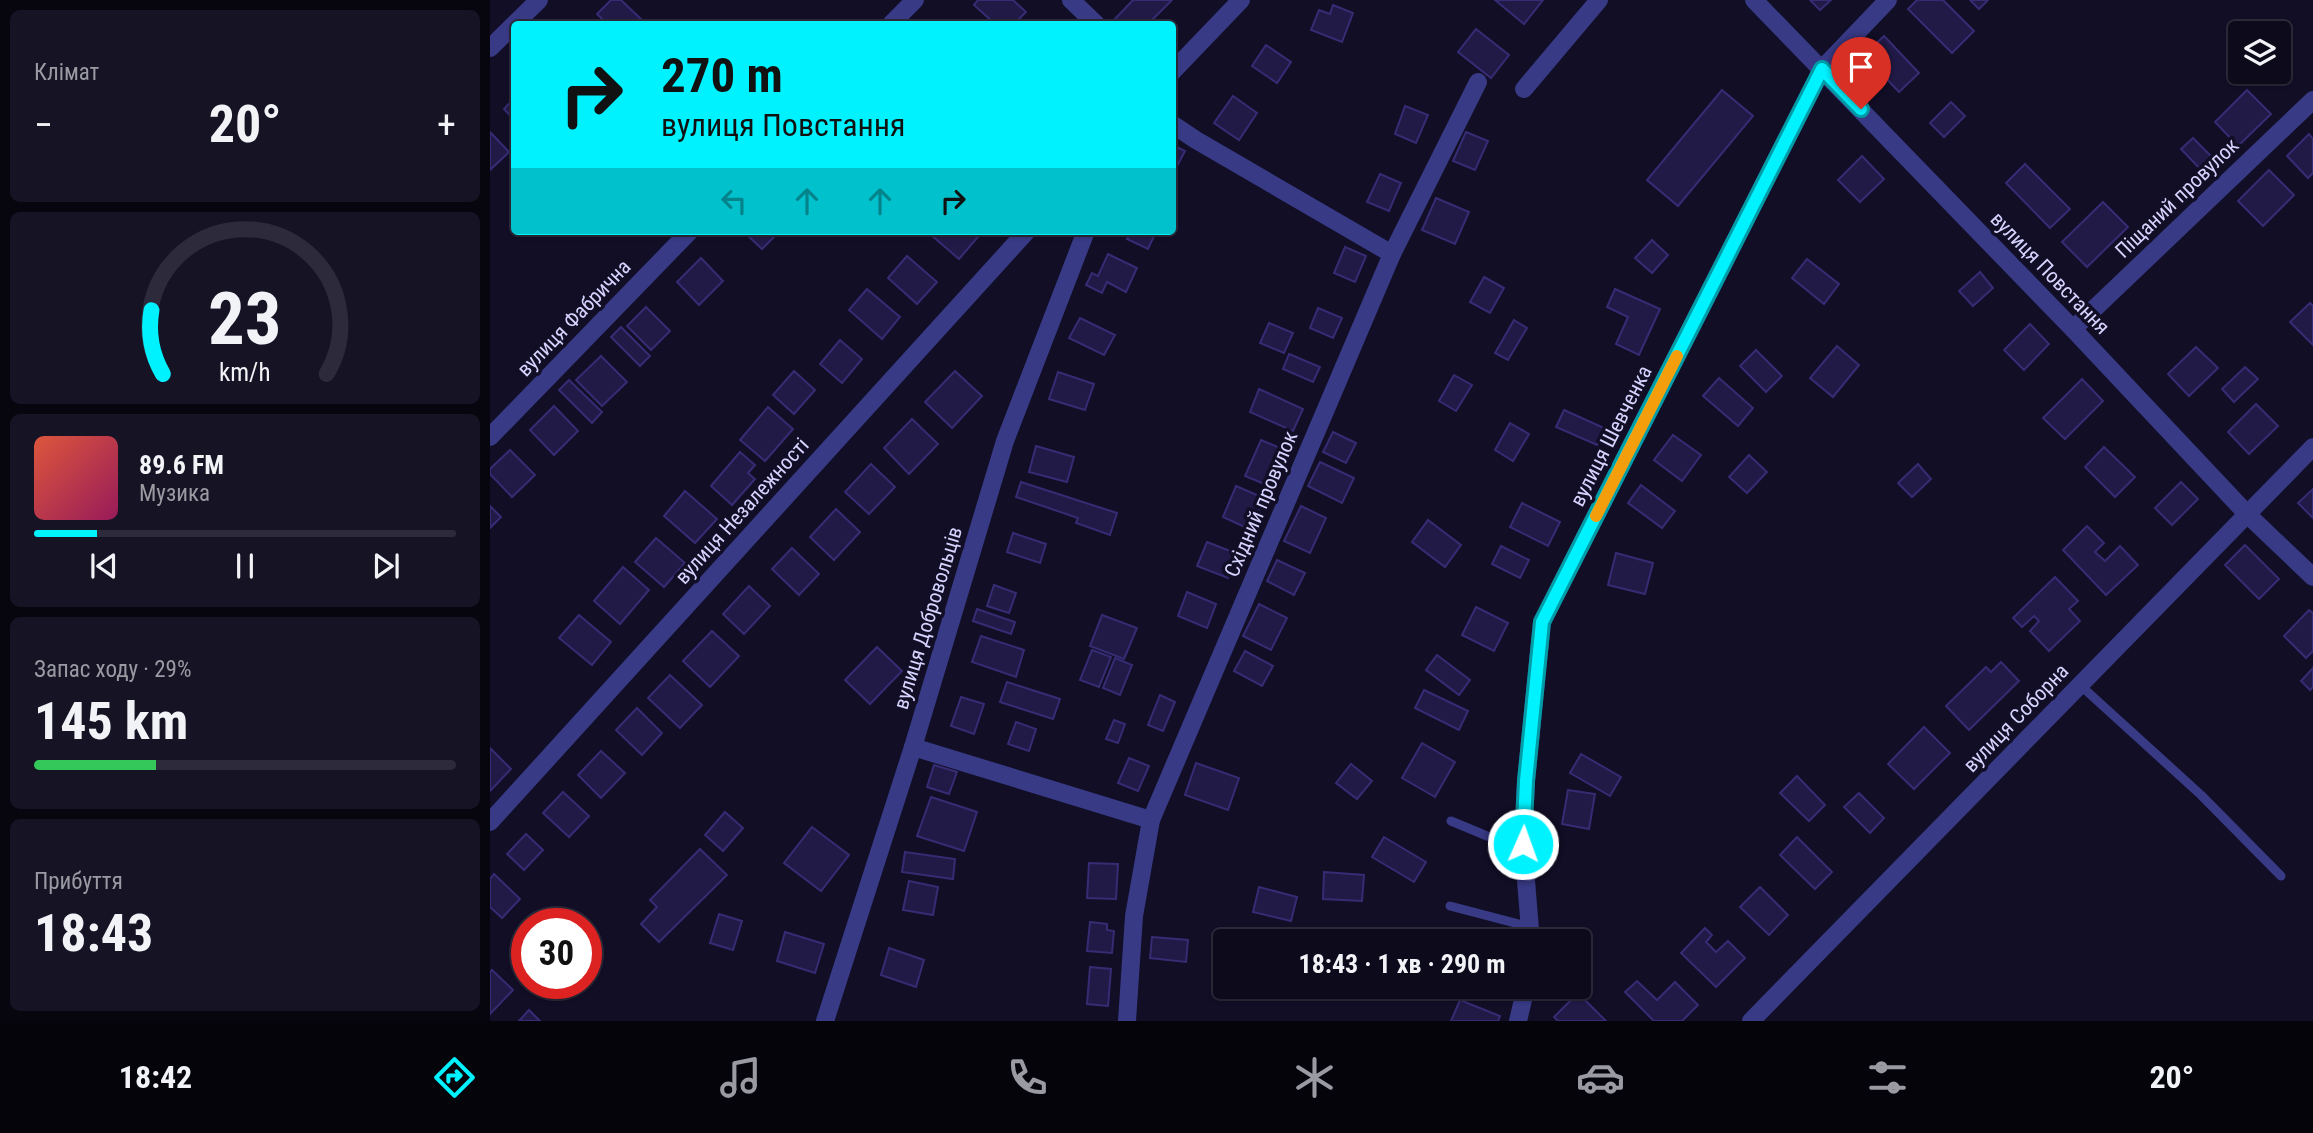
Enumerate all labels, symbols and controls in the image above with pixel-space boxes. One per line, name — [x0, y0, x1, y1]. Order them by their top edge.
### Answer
map controls — [2228, 21, 2291, 84]
button: layers — [2228, 21, 2291, 84]
pin — [1831, 37, 1891, 109]
text: 270 m — [661, 47, 783, 104]
icon: arrive — [1842, 48, 1880, 86]
icon: right — [546, 49, 637, 140]
text: Клімат — [34, 59, 99, 86]
text: 20° — [209, 94, 281, 155]
text: − — [34, 103, 53, 147]
text: + — [437, 103, 456, 147]
text: вулиця Повстання — [661, 106, 906, 144]
street label: Піщаний провулок — [2110, 133, 2244, 263]
icon: left — [715, 182, 753, 220]
icon: ahead — [788, 182, 826, 220]
icon: ahead — [861, 182, 899, 220]
icon: right — [934, 182, 972, 220]
street label: вулиця Повстання — [1986, 207, 2114, 339]
street label: вулиця Фабрична — [512, 255, 636, 381]
text: 23 — [208, 277, 282, 363]
text: km/h — [219, 358, 271, 387]
street label: вулиця Шевченка — [1565, 362, 1657, 510]
street label: Східний провулок — [1220, 428, 1302, 580]
street label: вулиця Незалежності — [670, 433, 814, 589]
text: 89.6 FM — [139, 450, 224, 480]
text: Музика — [139, 480, 210, 507]
street label: вулиця Добровольців — [889, 524, 967, 712]
icon: previous — [85, 547, 123, 585]
icon: pause — [226, 547, 264, 585]
icon: next — [367, 547, 405, 585]
text: Запас ходу · 29% — [34, 656, 192, 683]
street label: вулиця Соборна — [1959, 659, 2073, 777]
text: 145 km — [34, 691, 188, 752]
position arrow — [1486, 807, 1560, 881]
text: Прибуття — [34, 868, 123, 895]
text: 18:43 — [34, 903, 153, 964]
speed limit sign: 30 — [511, 908, 602, 999]
text: 18:43 · 1 хв · 290 m — [1299, 949, 1505, 979]
icon: directions — [430, 1053, 479, 1102]
icon: music — [716, 1053, 765, 1102]
icon: phone — [1003, 1053, 1052, 1102]
icon: climate — [1290, 1053, 1339, 1102]
icon: car — [1576, 1053, 1625, 1102]
icon: filters — [1863, 1053, 1912, 1102]
text: 18:42 — [119, 1058, 192, 1096]
text: 20° — [2149, 1058, 2194, 1096]

